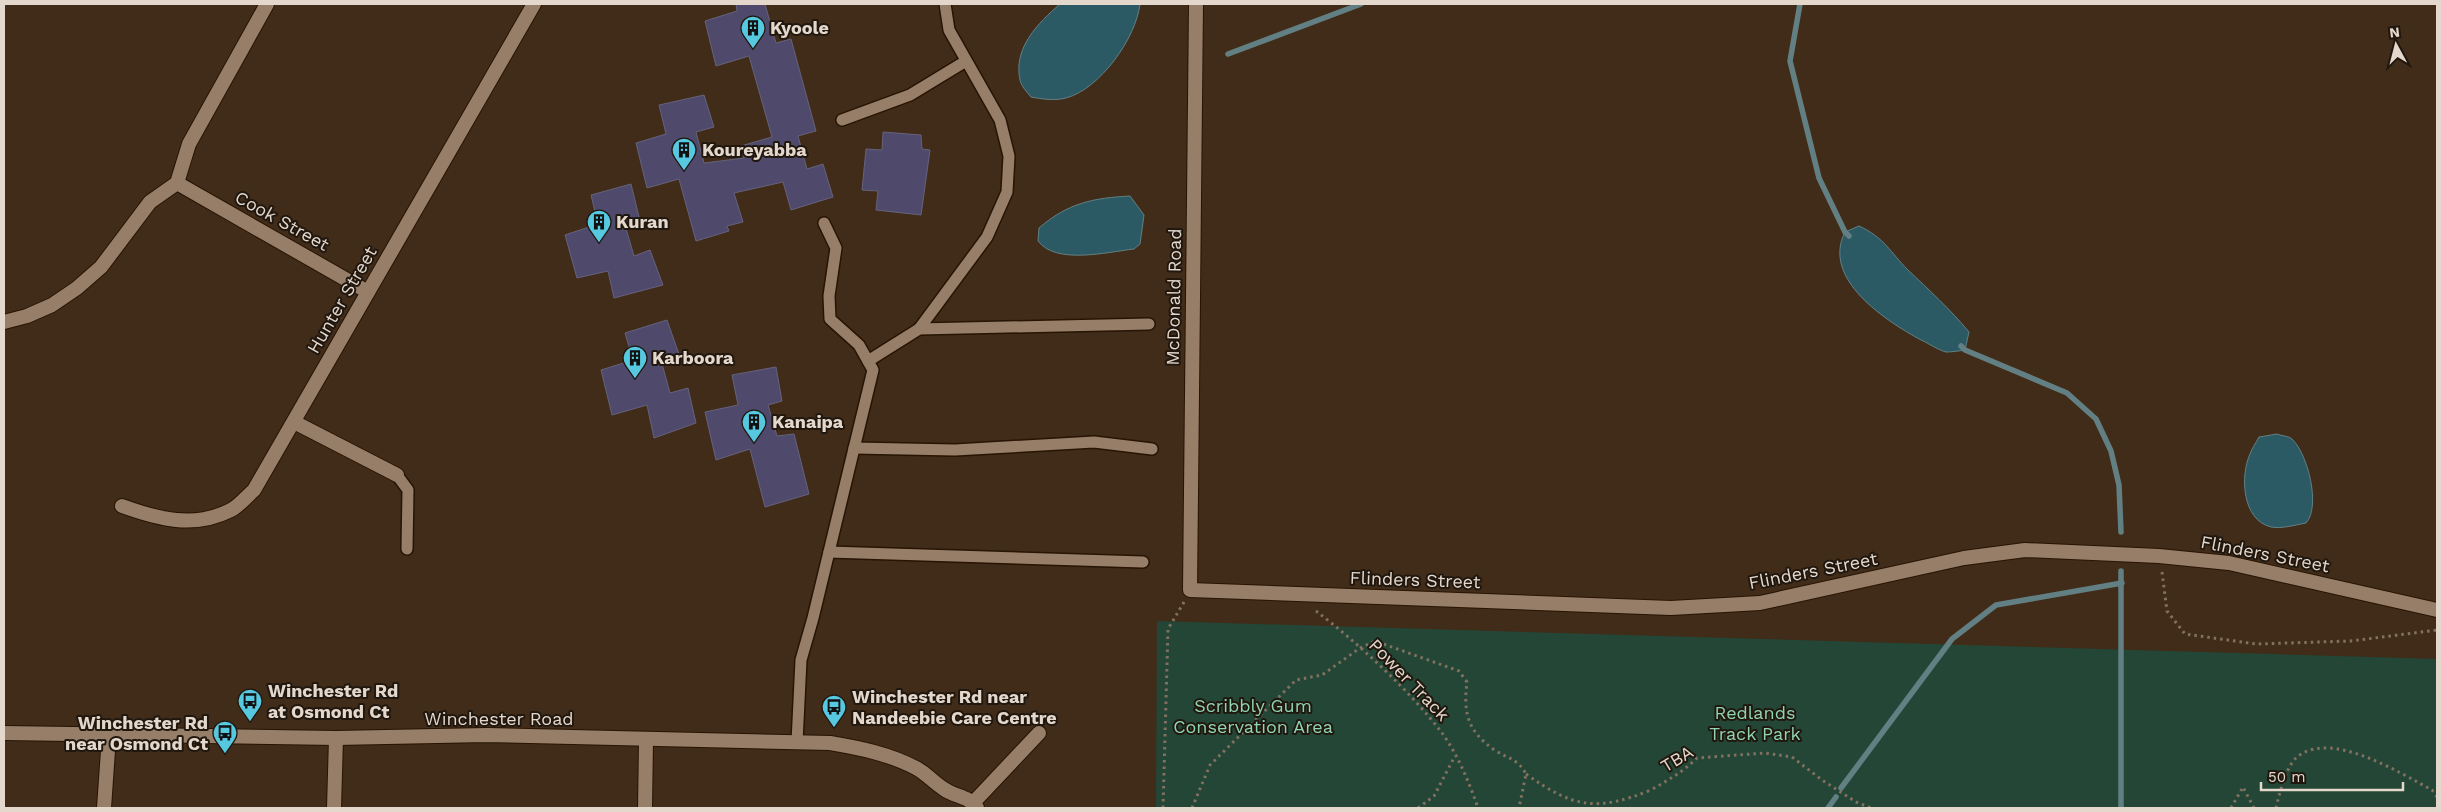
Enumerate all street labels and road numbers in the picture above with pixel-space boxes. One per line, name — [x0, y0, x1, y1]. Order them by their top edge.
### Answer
street label: Cook Street — [232, 186, 333, 255]
street label: McDonald Road — [1162, 228, 1185, 366]
street label: Hunter Street — [302, 242, 381, 357]
street label: Flinders Street — [2199, 531, 2332, 576]
street label: Flinders Street — [1747, 548, 1880, 593]
street label: Flinders Street — [1349, 567, 1481, 592]
street label: Power Track — [1365, 634, 1454, 725]
street label: Winchester Road — [424, 708, 574, 729]
street label: TBA — [1657, 741, 1697, 776]

